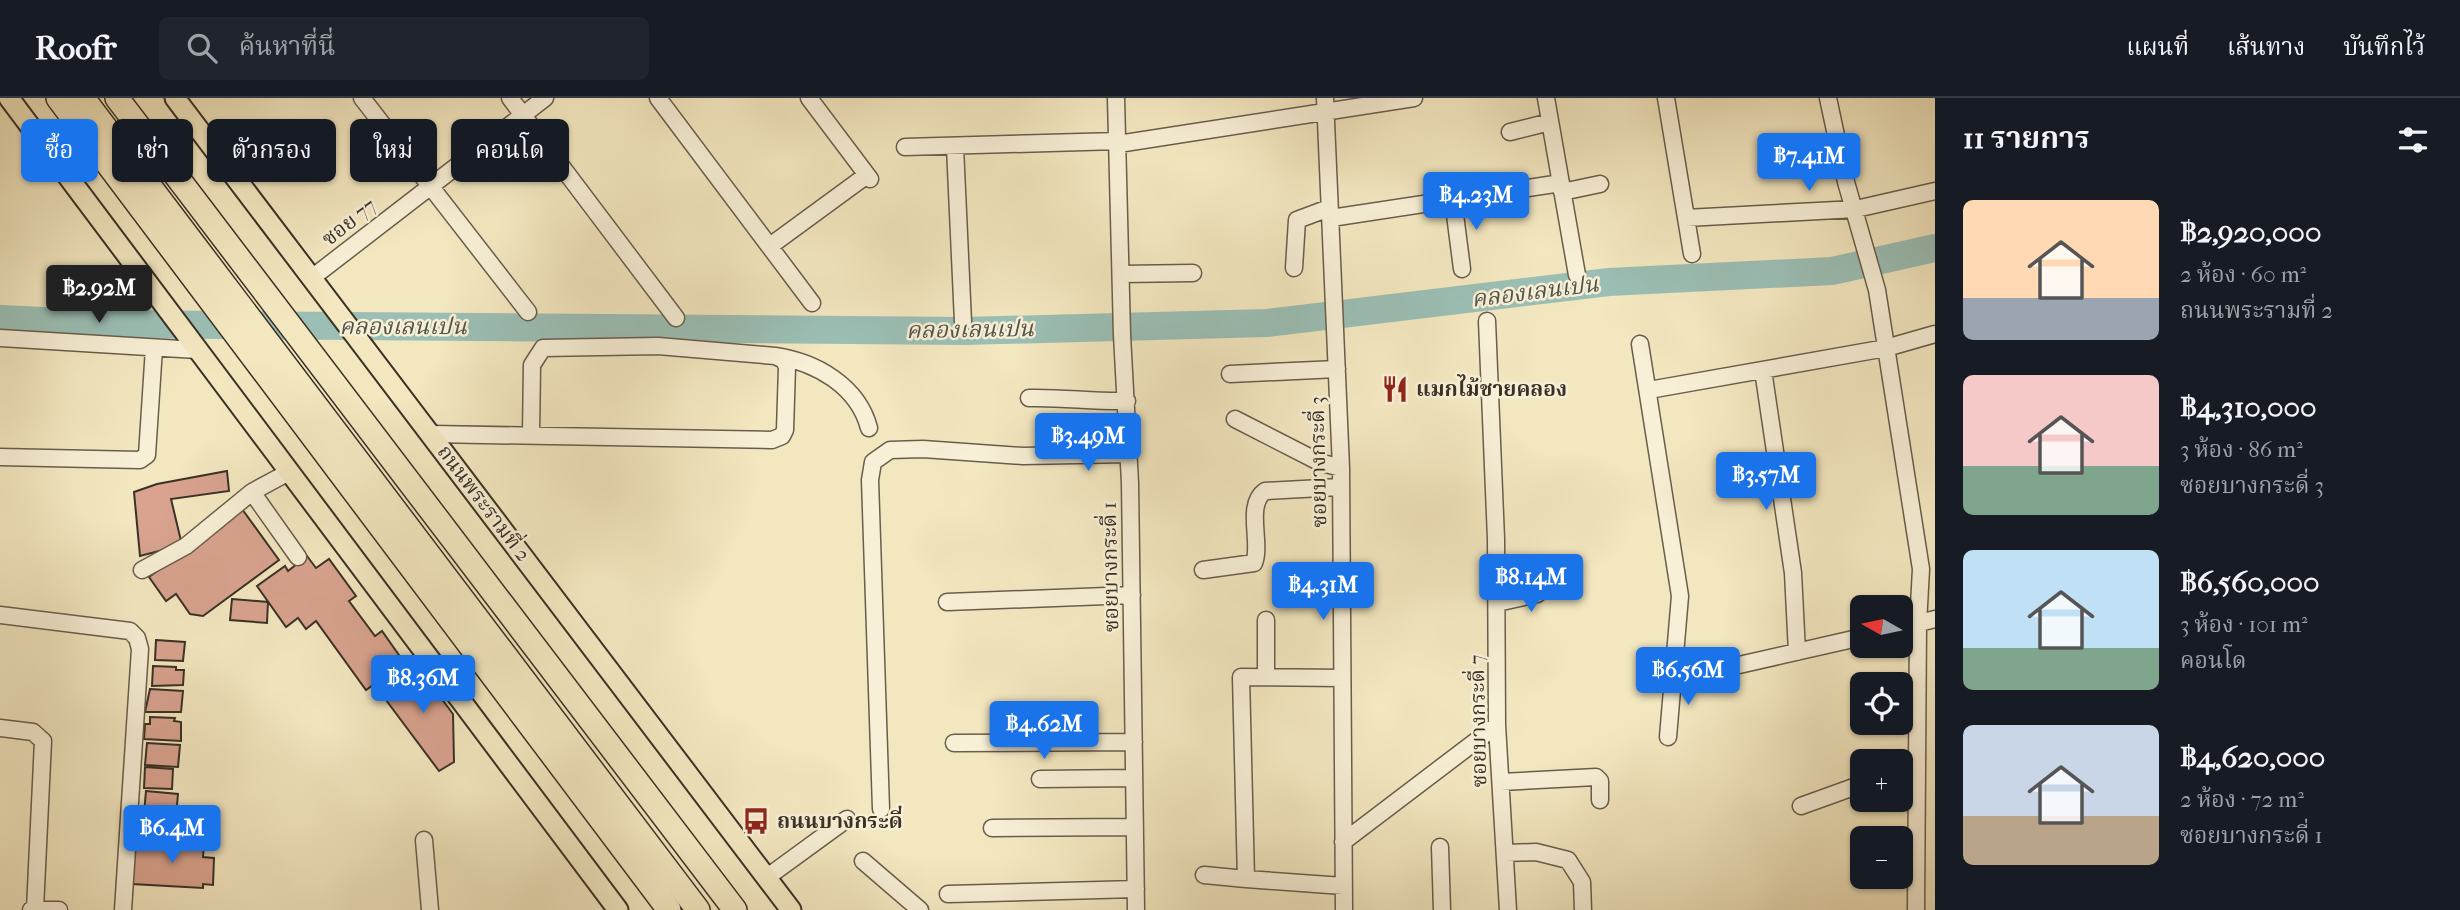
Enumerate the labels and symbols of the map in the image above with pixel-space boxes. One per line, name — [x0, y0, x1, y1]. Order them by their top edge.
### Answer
pin: ฿7.41M — [1752, 134, 1866, 193]
pin: ฿4.23M — [1419, 172, 1533, 232]
street label: ซอย 77 — [317, 193, 381, 251]
pin: ฿2.92M — [42, 266, 156, 325]
water label: คลองเลนเปน — [1470, 270, 1601, 313]
water label: คลองเลนเปน — [339, 313, 468, 340]
water label: คลองเลนเปน — [906, 315, 1035, 344]
restaurant icon: แมกไม้ชายคลอง — [1380, 374, 1410, 404]
place label: แมกไม้ชายคลอง — [1416, 374, 1567, 401]
street label: ซอยบางกระดี่ 3 — [1301, 396, 1331, 528]
pin: ฿3.49M — [1031, 414, 1145, 473]
street label: ถนนพระรามที่ 2 — [432, 438, 539, 566]
pin: ฿3.57M — [1709, 452, 1823, 512]
street label: ซอยบางกระดี่ 1 — [1093, 502, 1123, 632]
pin: ฿8.14M — [1474, 554, 1588, 614]
pin: ฿4.31M — [1266, 562, 1380, 622]
north arrow — [1850, 595, 1913, 658]
pin: ฿6.56M — [1631, 648, 1745, 707]
street label: ซอยบางกระดี่ 7 — [1461, 654, 1491, 788]
pin: ฿8.36M — [366, 656, 480, 715]
pin: ฿4.62M — [987, 702, 1101, 761]
place label: ถนนบางกระดี่ — [777, 805, 903, 833]
pin: ฿6.4M — [123, 806, 221, 865]
bus stop icon: ถนนบางกระดี่ — [741, 806, 771, 836]

